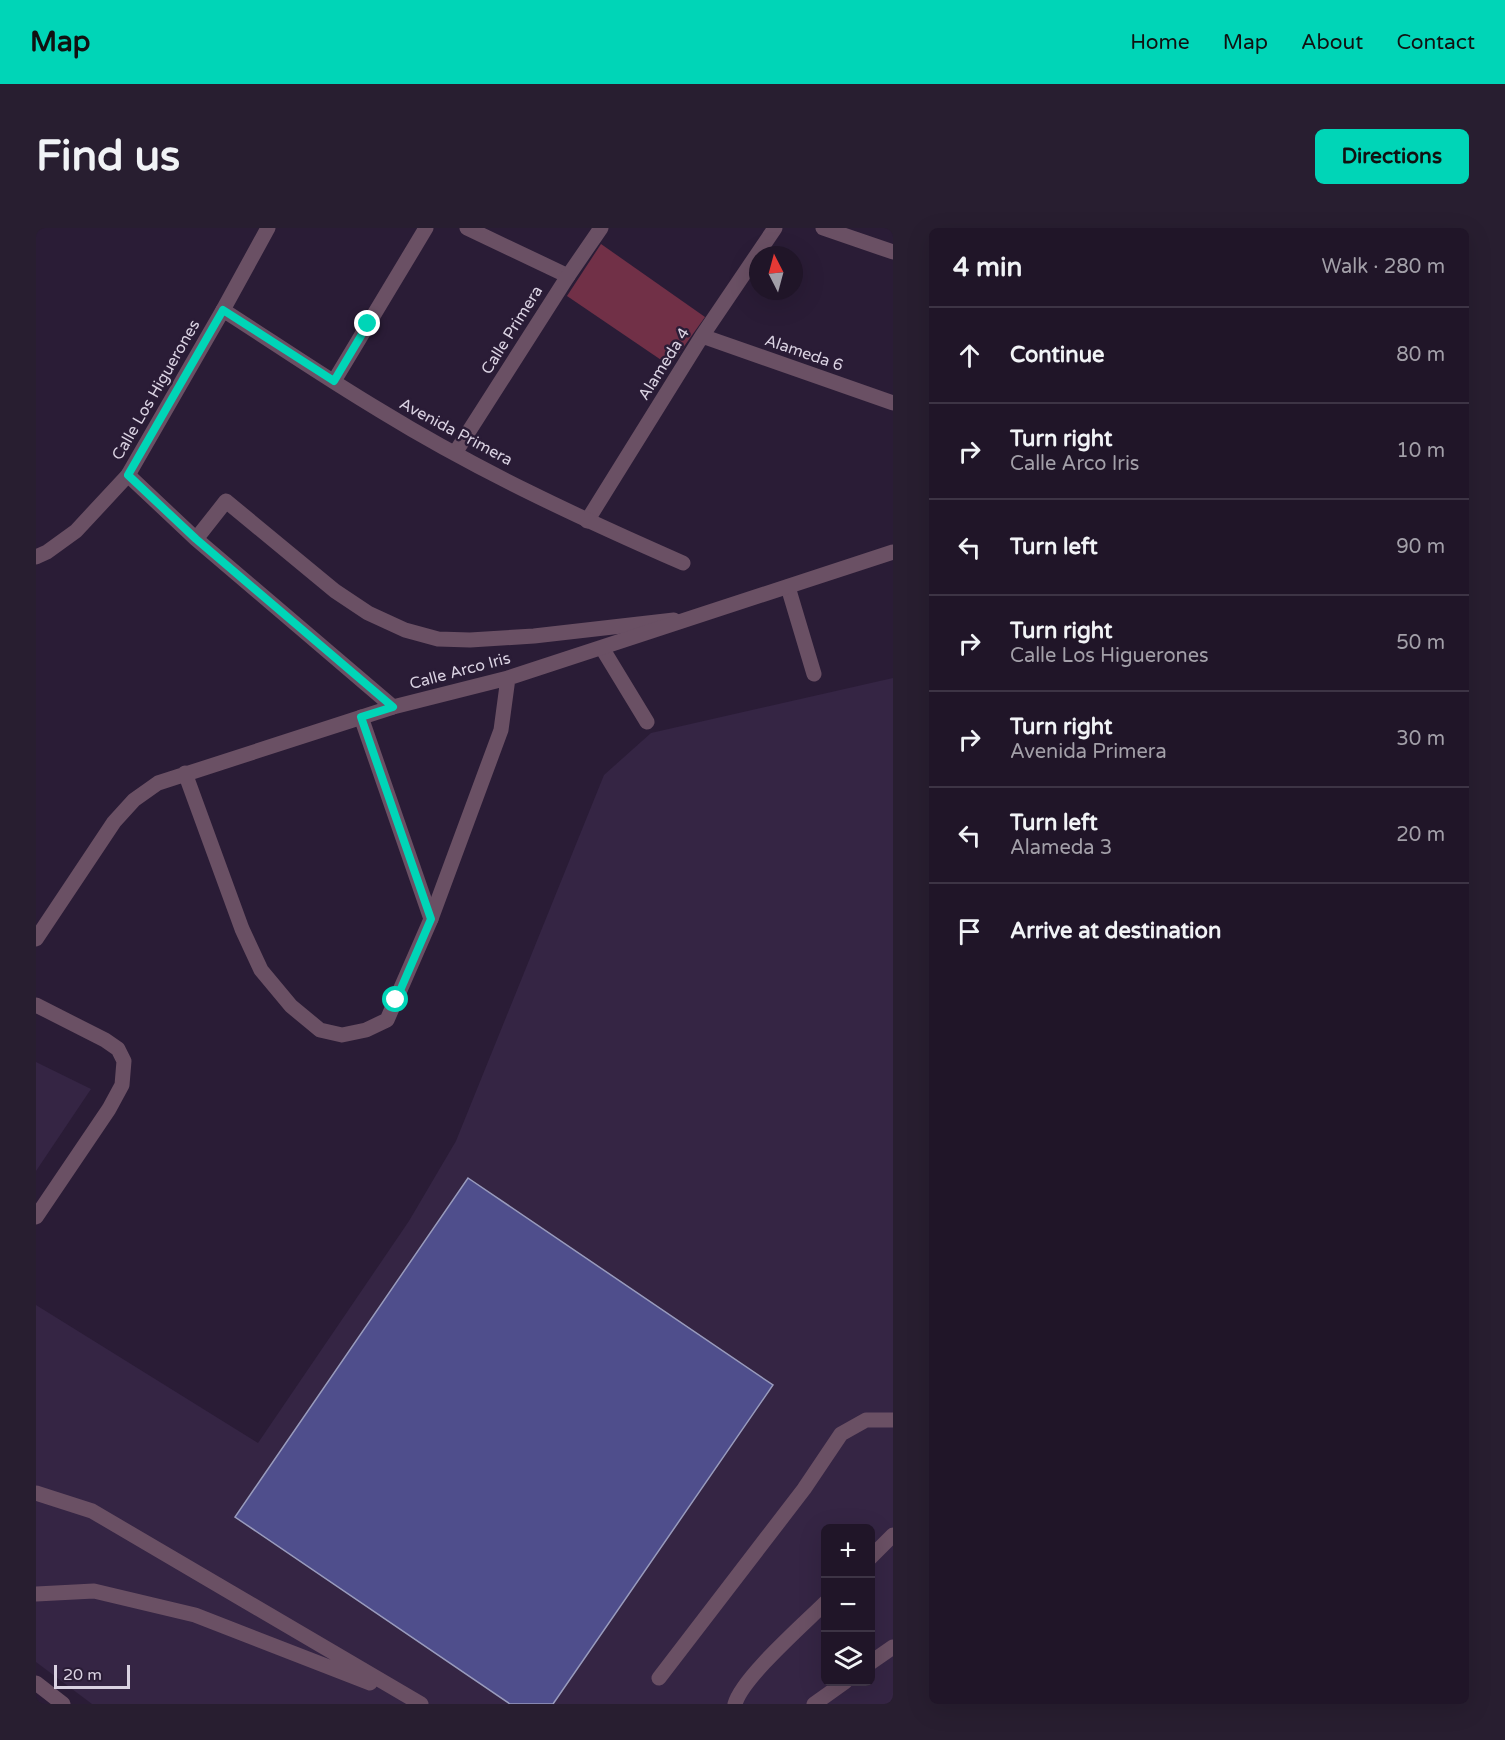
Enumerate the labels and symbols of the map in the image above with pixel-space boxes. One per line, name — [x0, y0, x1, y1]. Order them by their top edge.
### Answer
north arrow — [749, 246, 803, 300]
street label: Calle Primera — [477, 282, 547, 378]
route end — [354, 310, 380, 336]
street label: Calle Los Higuerones — [108, 316, 204, 464]
street label: Alameda 4 — [634, 324, 694, 404]
street label: Alameda 6 — [762, 330, 846, 376]
street label: Avenida Primera — [396, 394, 516, 470]
street label: Calle Arco Iris — [407, 648, 513, 694]
route start — [382, 986, 408, 1012]
scale bar — [54, 1662, 130, 1690]

